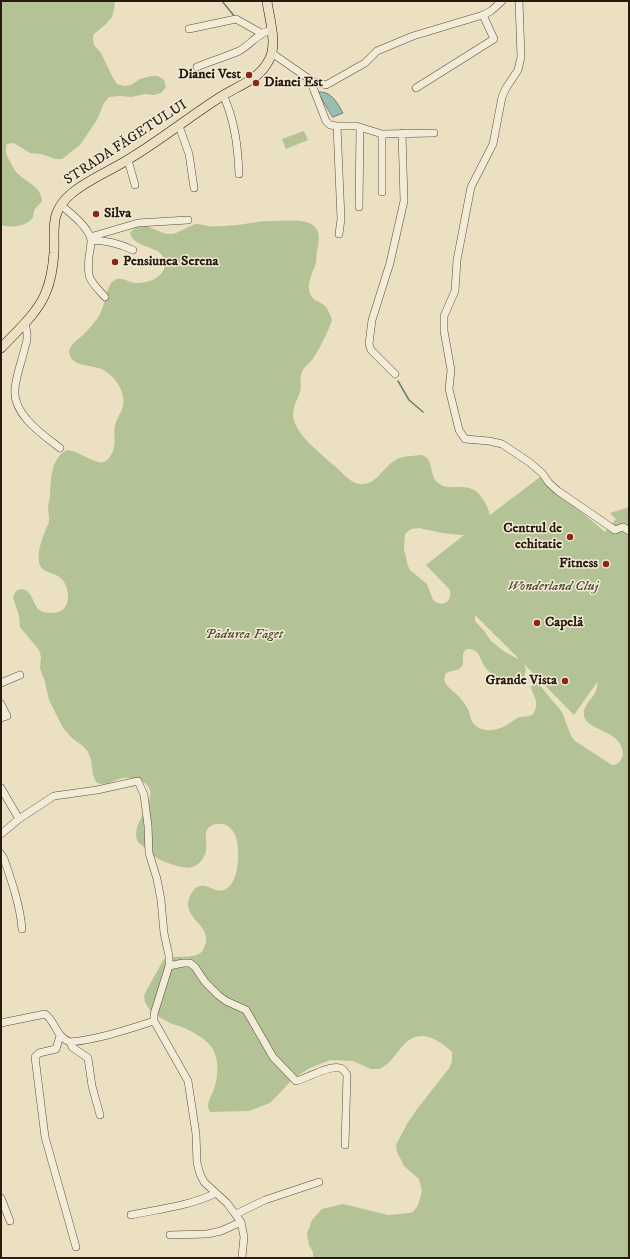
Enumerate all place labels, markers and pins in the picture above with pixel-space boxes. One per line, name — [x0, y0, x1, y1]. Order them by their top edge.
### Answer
place label: Dianei Vest — [178, 67, 241, 83]
marker: Dianei Vest — [244, 70, 254, 80]
place label: Dianei Est — [264, 75, 323, 91]
marker: Dianei Est — [251, 78, 261, 88]
place label: Silva — [104, 206, 131, 222]
marker: Silva — [91, 209, 101, 219]
place label: Pensiunea Serena — [123, 254, 218, 270]
marker: Pensiunea Serena — [110, 257, 120, 267]
place label: Centrul de echitatie — [503, 521, 562, 554]
marker: Centrul de echitatie — [565, 532, 575, 542]
place label: Fitness — [559, 556, 598, 572]
marker: Fitness — [601, 559, 611, 569]
place label: Capelă — [545, 615, 583, 631]
marker: Capelă — [532, 618, 542, 628]
place label: Grande Vista — [486, 673, 557, 689]
marker: Grande Vista — [560, 676, 570, 686]

